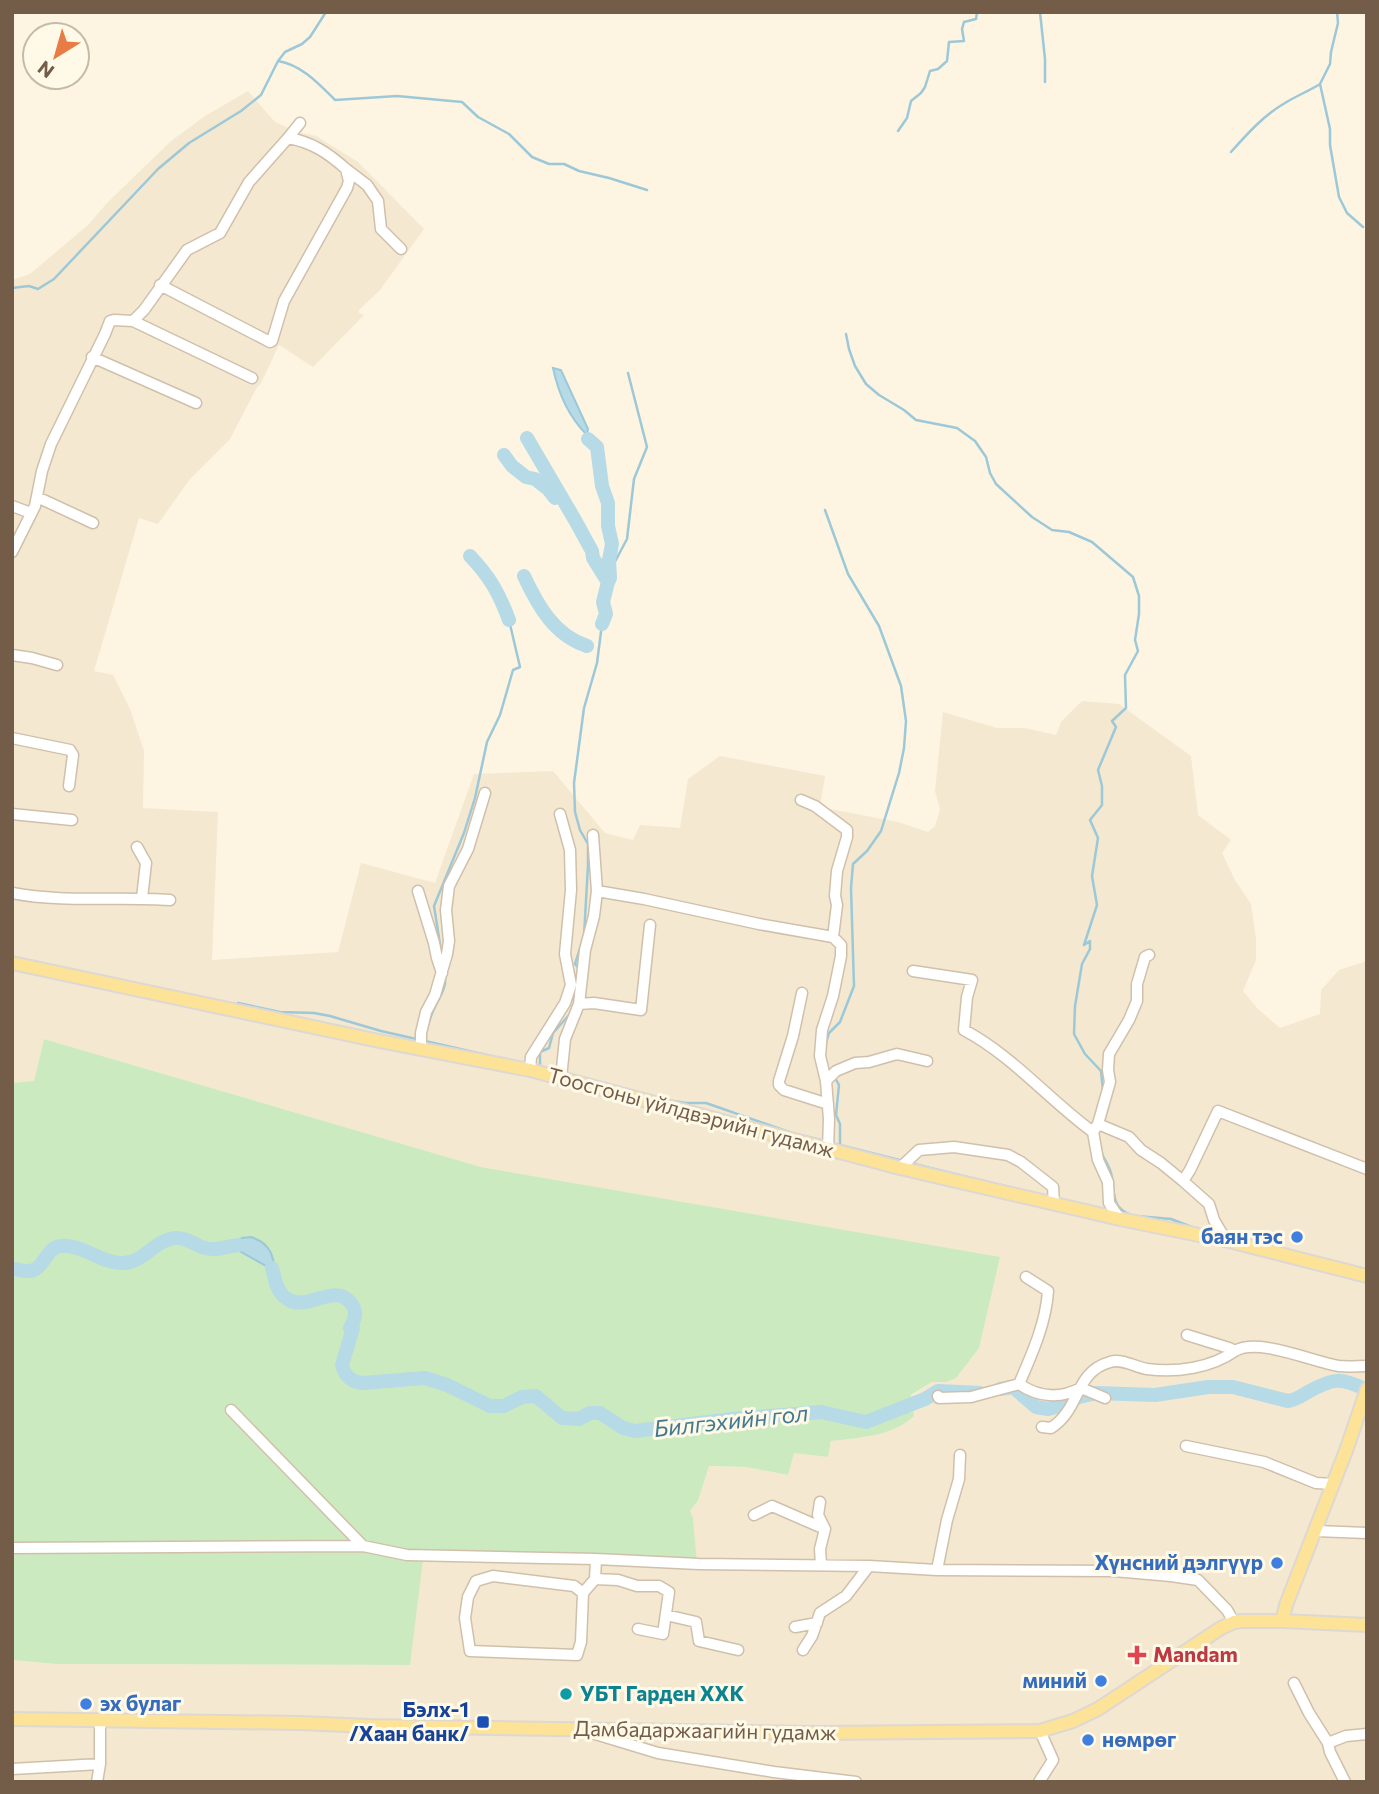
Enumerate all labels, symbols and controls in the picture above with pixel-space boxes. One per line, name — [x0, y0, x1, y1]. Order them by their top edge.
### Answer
north arrow — [21, 21, 91, 91]
text: N — [33, 56, 58, 83]
street label: Тоосгоны үйлдвэрийн гудамж — [545, 1061, 838, 1162]
place label: баян тэс — [1201, 1223, 1283, 1248]
marker: баян тэс — [1289, 1229, 1305, 1245]
water label: Билгэхийн гол — [652, 1398, 809, 1442]
place label: Хүнсний дэлгүүр — [1095, 1549, 1263, 1574]
marker: Хүнсний дэлгүүр — [1269, 1555, 1285, 1571]
place label: Mandam — [1153, 1641, 1238, 1666]
marker: Mandam — [1127, 1645, 1147, 1665]
place label: миний — [1023, 1667, 1087, 1692]
marker: миний — [1093, 1673, 1109, 1689]
place label: УБТ Гарден ХХК — [580, 1680, 745, 1705]
marker: УБТ Гарден ХХК — [558, 1686, 574, 1702]
place label: эх булаг — [100, 1690, 181, 1715]
marker: эх булаг — [78, 1696, 94, 1712]
place label: Бэлх-1 /Хаан банк/ — [349, 1696, 469, 1745]
marker: Бэлх-1 /Хаан банк/ — [475, 1714, 491, 1730]
street label: Дамбадаржаагийн гудамж — [573, 1715, 837, 1744]
place label: нөмрөг — [1102, 1726, 1176, 1751]
marker: нөмрөг — [1080, 1732, 1096, 1748]

